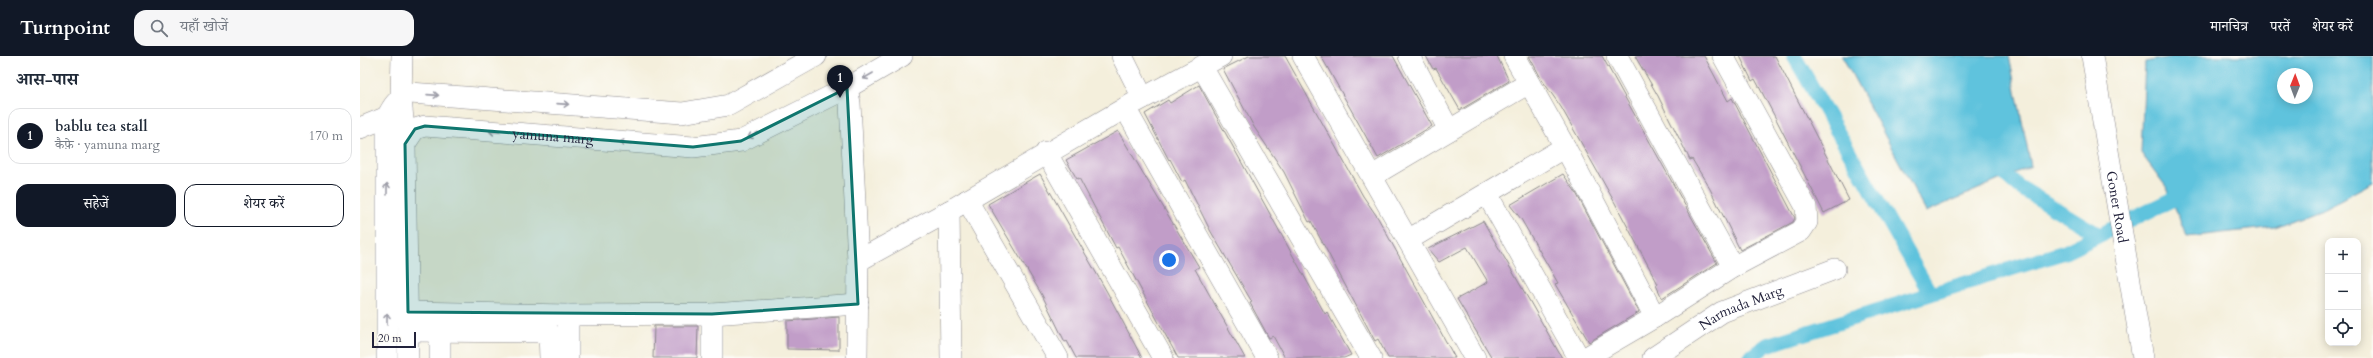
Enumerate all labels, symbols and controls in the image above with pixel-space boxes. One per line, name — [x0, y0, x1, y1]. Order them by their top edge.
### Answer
search box — [134, 10, 414, 46]
text: Turnpoint — [20, 15, 110, 41]
text: यहाँ खोजें — [180, 16, 228, 36]
icon: search — [148, 17, 170, 39]
text: मानचित्र — [2210, 17, 2248, 36]
text: परतें — [2270, 17, 2290, 36]
text: शेयर करें — [2312, 17, 2353, 36]
pin: 1 — [827, 65, 853, 98]
text: आस-पास — [16, 68, 78, 91]
north arrow — [2277, 68, 2313, 104]
one-way arrow — [862, 72, 874, 80]
one-way arrow — [426, 91, 439, 98]
one-way arrow — [556, 101, 569, 108]
text: bablu tea stall — [55, 116, 148, 136]
street label: yamuna marg — [511, 124, 595, 149]
text: 1 — [27, 127, 33, 145]
text: 170 m — [309, 127, 343, 145]
one-way arrow — [489, 128, 502, 136]
one-way arrow — [747, 132, 759, 139]
text: कैफ़े · yamuna marg — [55, 136, 160, 154]
one-way arrow — [619, 139, 632, 147]
street label: Goner Road — [2102, 170, 2132, 245]
one-way arrow — [383, 183, 391, 196]
button: सहेजें — [16, 184, 176, 227]
button: शेयर करें — [184, 184, 344, 227]
map controls — [2325, 238, 2361, 346]
button: + — [2325, 238, 2361, 274]
your location — [1159, 250, 1179, 270]
button: − — [2325, 274, 2361, 310]
street label: Narmada Marg — [1695, 281, 1786, 335]
button: locate — [2325, 310, 2361, 346]
one-way arrow — [383, 313, 391, 326]
scale bar — [372, 330, 416, 349]
text: 20 m — [378, 331, 402, 346]

